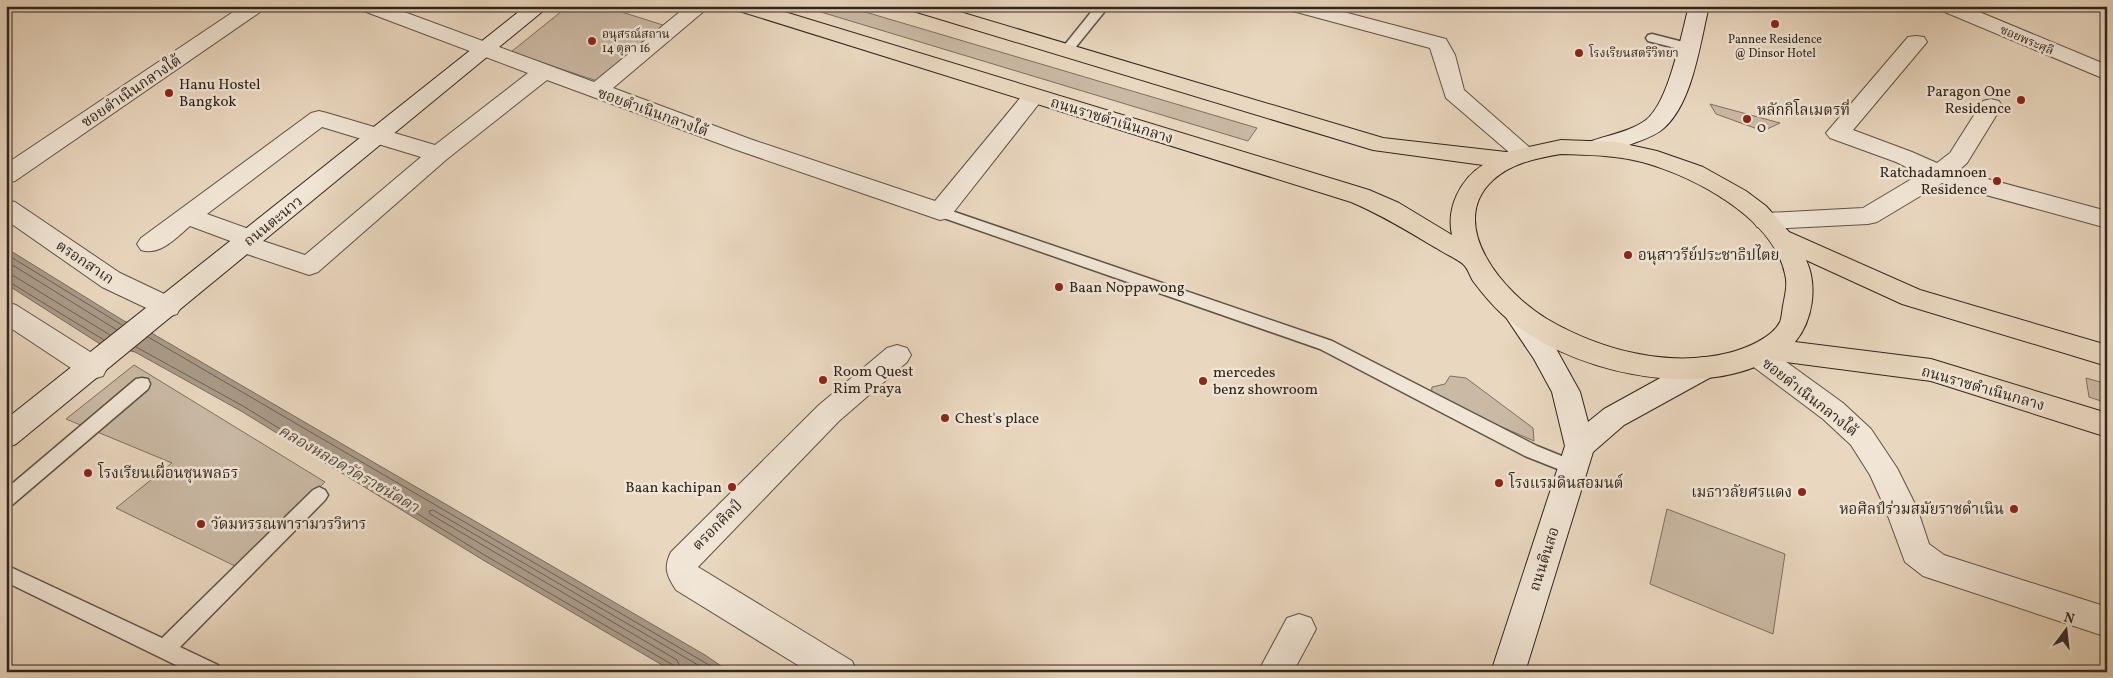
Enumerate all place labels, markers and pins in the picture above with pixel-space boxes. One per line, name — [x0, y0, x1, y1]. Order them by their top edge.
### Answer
marker: Pannee Residence @ Dinsor Hotel — [1769, 18, 1781, 30]
place label: อนุสรณ์สถาน 14 ตุลา 16 — [602, 27, 670, 57]
place label: Pannee Residence @ Dinsor Hotel — [1728, 32, 1822, 62]
marker: อนุสรณ์สถาน 14 ตุลา 16 — [586, 35, 598, 47]
place label: โรงเรียนสตรีวิทยา — [1588, 44, 1679, 62]
marker: โรงเรียนสตรีวิทยา — [1573, 47, 1585, 59]
place label: Hanu Hostel Bangkok — [179, 75, 261, 113]
place label: Paragon One Residence — [1926, 82, 2011, 120]
marker: Hanu Hostel Bangkok — [163, 87, 175, 99]
marker: Paragon One Residence — [2015, 94, 2027, 106]
place label: หลักกิโลเมตรที่ 0 — [1757, 99, 1850, 139]
marker: หลักกิโลเมตรที่ 0 — [1741, 113, 1753, 125]
place label: Ratchadamnoen Residence — [1879, 163, 1987, 201]
marker: Ratchadamnoen Residence — [1991, 175, 2003, 187]
place label: อนุสาวรีย์ประชาธิปไตย — [1638, 244, 1779, 267]
marker: อนุสาวรีย์ประชาธิปไตย — [1622, 249, 1634, 261]
place label: Baan Noppawong — [1069, 278, 1185, 299]
marker: Baan Noppawong — [1053, 281, 1065, 293]
place label: Room Quest Rim Praya — [833, 362, 913, 400]
place label: mercedes benz showroom — [1213, 363, 1318, 401]
marker: Room Quest Rim Praya — [817, 374, 829, 386]
marker: mercedes benz showroom — [1197, 375, 1209, 387]
place label: Chest's place — [955, 409, 1039, 430]
marker: Chest's place — [939, 412, 951, 424]
place label: โรงเรียนเผื่อนชุนพลธร — [97, 462, 238, 485]
marker: โรงเรียนเผื่อนชุนพลธร — [82, 467, 94, 479]
place label: โรงแรมดินสอมนต์ — [1508, 472, 1623, 495]
marker: โรงแรมดินสอมนต์ — [1493, 477, 1505, 489]
place label: Baan kachipan — [625, 478, 722, 499]
marker: Baan kachipan — [726, 481, 738, 493]
place label: เมธาวลัยศรแดง — [1691, 483, 1792, 504]
marker: เมธาวลัยศรแดง — [1796, 486, 1808, 498]
place label: หอศิลป์ร่วมสมัยราชดำเนิน — [1839, 500, 2004, 521]
marker: หอศิลป์ร่วมสมัยราชดำเนิน — [2008, 503, 2020, 515]
place label: วัดมหรรณพารามวรวิหาร — [211, 515, 366, 536]
marker: วัดมหรรณพารามวรวิหาร — [195, 518, 207, 530]

